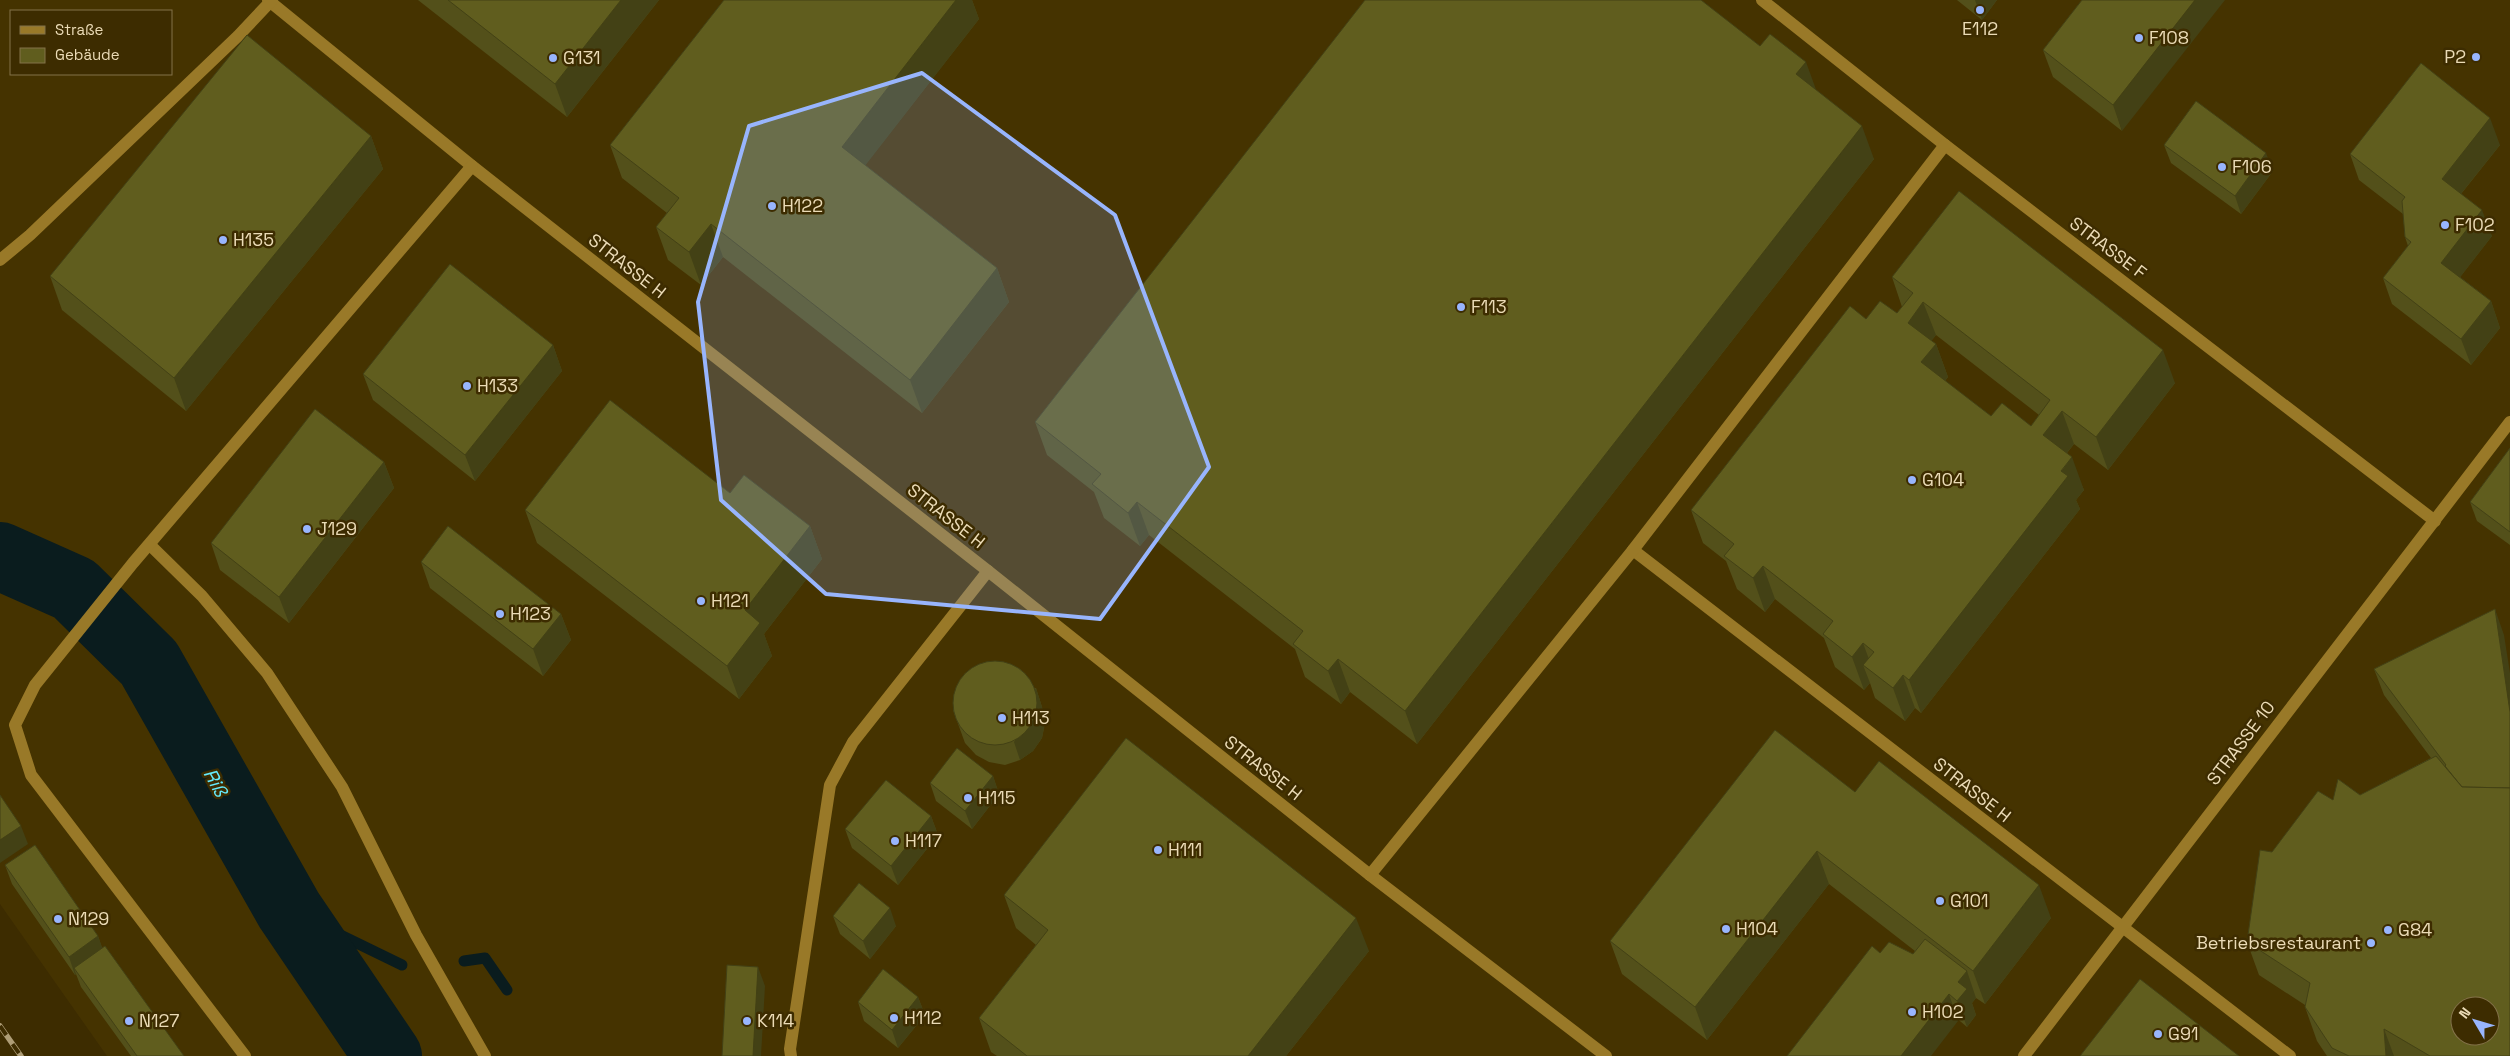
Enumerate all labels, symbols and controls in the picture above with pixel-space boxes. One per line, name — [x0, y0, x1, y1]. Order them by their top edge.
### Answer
marker: E112 — [1974, 4, 1986, 16]
legend — [10, 10, 172, 75]
place label: E112 — [1962, 17, 1998, 40]
text: Straße — [55, 20, 104, 39]
place label: F108 — [2149, 26, 2189, 49]
marker: F108 — [2133, 32, 2145, 44]
text: Gebäude — [55, 45, 120, 64]
place label: P2 — [2444, 45, 2466, 68]
place label: G131 — [563, 46, 601, 69]
marker: P2 — [2470, 51, 2482, 63]
marker: G131 — [547, 52, 559, 64]
place label: F106 — [2232, 155, 2272, 178]
marker: F106 — [2216, 161, 2228, 173]
place label: H122 — [782, 194, 823, 217]
marker: H122 — [766, 200, 778, 212]
street label: STRASSE F — [2065, 211, 2151, 284]
place label: F102 — [2455, 213, 2495, 236]
marker: F102 — [2439, 219, 2451, 231]
place label: H135 — [233, 228, 274, 251]
street label: STRASSE H — [584, 228, 671, 303]
marker: H135 — [217, 234, 229, 246]
place label: F113 — [1471, 295, 1507, 318]
marker: F113 — [1455, 301, 1467, 313]
place label: H133 — [477, 374, 518, 397]
marker: H133 — [461, 380, 473, 392]
place label: G104 — [1922, 468, 1964, 491]
marker: G104 — [1906, 474, 1918, 486]
street label: STRASSE H — [903, 478, 990, 553]
place label: J129 — [317, 517, 357, 540]
marker: J129 — [301, 523, 313, 535]
place label: H121 — [711, 589, 749, 612]
marker: H121 — [695, 595, 707, 607]
place label: H123 — [510, 602, 551, 625]
marker: H123 — [494, 608, 506, 620]
street label: STRASSE 10 — [2201, 696, 2280, 789]
place label: H113 — [1012, 706, 1050, 729]
marker: H113 — [996, 712, 1008, 724]
street label: STRASSE H — [1220, 730, 1307, 805]
street label: STRASSE H — [1929, 752, 2016, 827]
water label: Riß — [198, 764, 234, 802]
place label: H115 — [978, 786, 1016, 809]
marker: H115 — [962, 792, 974, 804]
place label: H117 — [905, 829, 942, 852]
marker: H117 — [889, 835, 901, 847]
place label: H111 — [1168, 838, 1202, 861]
marker: H111 — [1152, 844, 1164, 856]
place label: G101 — [1950, 889, 1988, 912]
marker: G101 — [1934, 895, 1946, 907]
place label: N129 — [68, 907, 109, 930]
marker: N129 — [52, 913, 64, 925]
place label: H104 — [1736, 917, 1778, 940]
place label: G84 — [2398, 918, 2432, 941]
marker: H104 — [1720, 923, 1732, 935]
marker: G84 — [2382, 924, 2394, 936]
place label: Betriebsrestaurant — [2196, 931, 2361, 954]
marker: Betriebsrestaurant — [2365, 937, 2377, 949]
north arrow — [2450, 996, 2500, 1046]
place label: H102 — [1922, 1000, 1964, 1023]
text: N — [2455, 1004, 2475, 1022]
place label: H112 — [904, 1006, 942, 1029]
marker: H102 — [1906, 1006, 1918, 1018]
place label: N127 — [139, 1009, 179, 1032]
place label: K114 — [757, 1009, 794, 1032]
marker: H112 — [888, 1012, 900, 1024]
marker: N127 — [123, 1015, 135, 1027]
marker: K114 — [741, 1015, 753, 1027]
place label: G91 — [2168, 1022, 2198, 1045]
marker: G91 — [2152, 1028, 2164, 1040]

